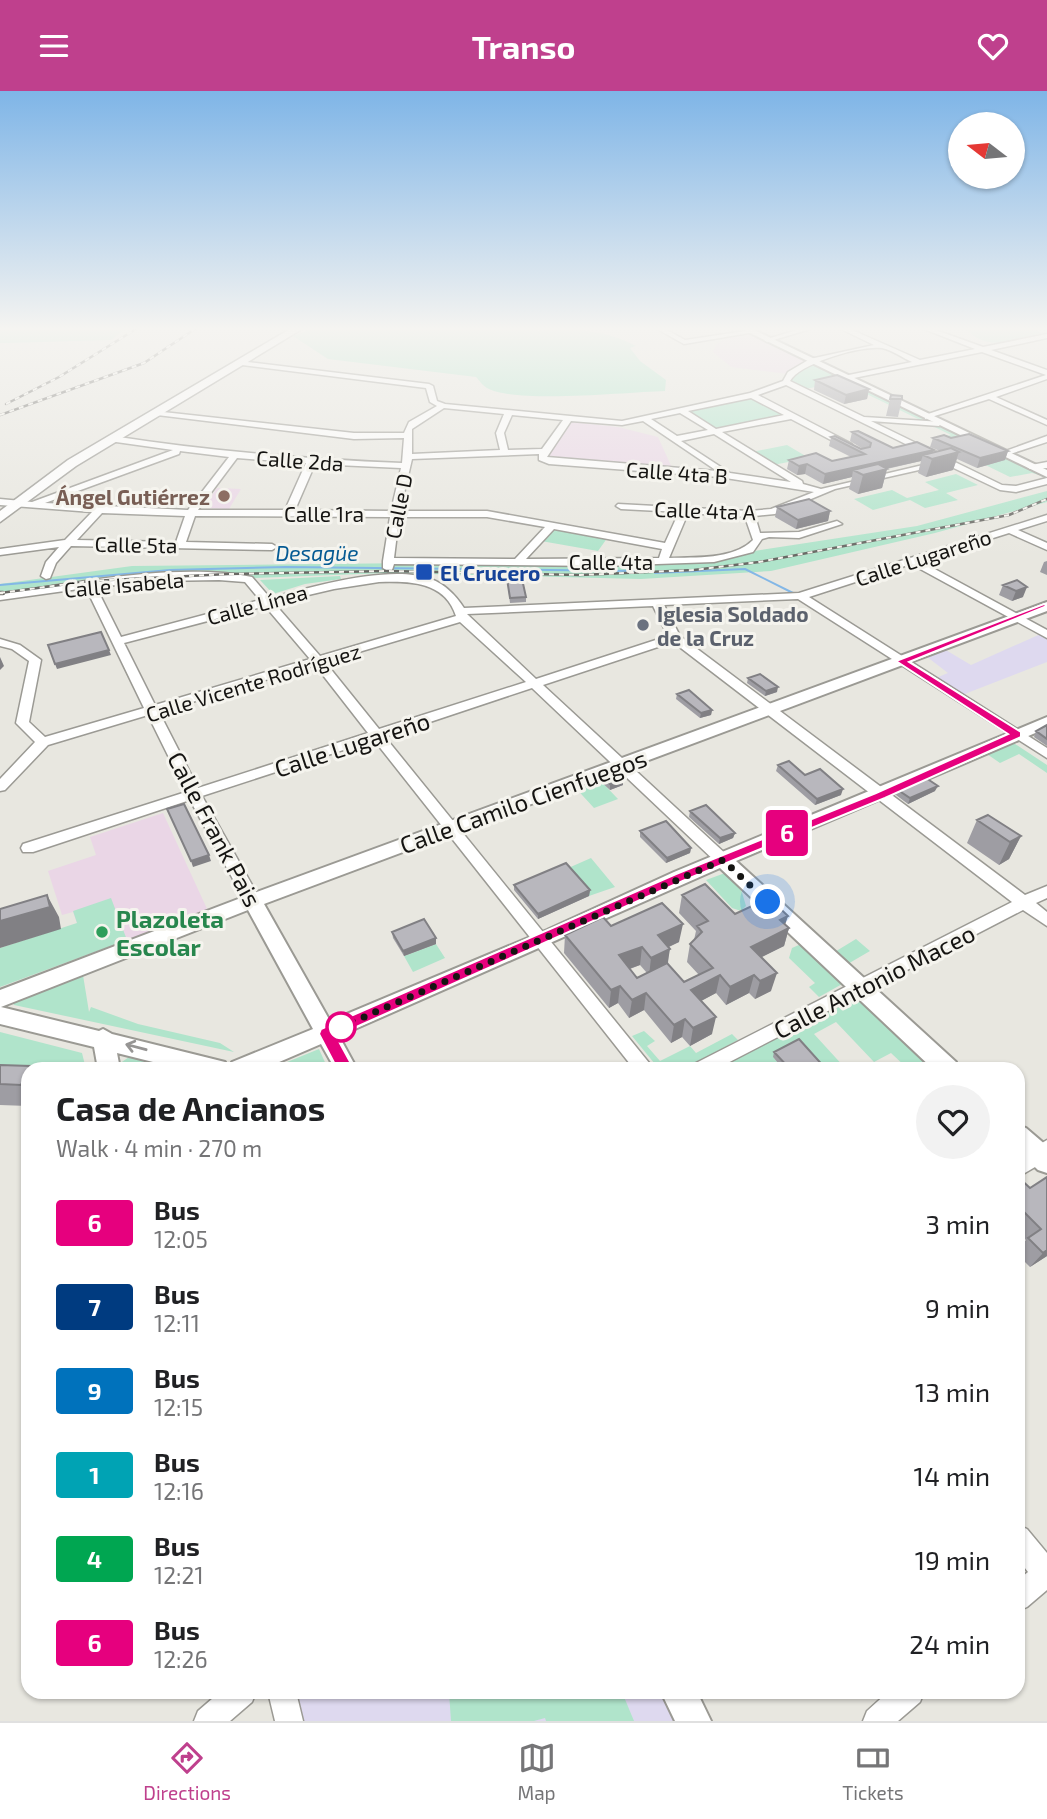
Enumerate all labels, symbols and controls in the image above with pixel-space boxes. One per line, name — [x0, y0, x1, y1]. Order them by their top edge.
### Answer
icon: menu — [35, 27, 73, 65]
text: Transo — [472, 27, 575, 65]
icon: heart — [974, 27, 1012, 65]
north arrow — [948, 112, 1026, 189]
map controls — [948, 112, 1025, 189]
street label: Calle 2da — [256, 444, 344, 476]
street label: Calle 4ta B — [625, 456, 729, 488]
street label: Calle D — [379, 471, 417, 541]
place label: Ángel Gutiérrez — [56, 484, 210, 509]
marker: Ángel Gutiérrez — [216, 488, 232, 504]
street label: Calle 4ta A — [654, 496, 756, 524]
street label: Calle 1ra — [284, 501, 364, 526]
street label: Calle Lugareño — [852, 523, 994, 591]
street label: Calle 5ta — [94, 531, 178, 557]
water label: Desagüe — [275, 540, 359, 565]
street label: Calle 4ta — [569, 549, 653, 574]
place label: El Crucero — [440, 560, 540, 585]
marker: El Crucero — [414, 562, 434, 582]
street label: Calle Isabela — [63, 566, 185, 602]
street label: Calle Línea — [204, 579, 310, 629]
place label: Iglesia Soldado de la Cruz — [657, 601, 809, 650]
marker: Iglesia Soldado de la Cruz — [635, 617, 651, 633]
street label: Calle Vicente Rodríguez — [143, 637, 363, 727]
street label: Calle Lugareño — [271, 705, 433, 783]
street label: Calle Camilo Cienfuegos — [396, 743, 650, 859]
street label: Calle Frank Pais — [162, 747, 268, 911]
line badge: 6 — [764, 810, 810, 856]
text: 6 — [780, 818, 794, 847]
your location — [750, 884, 785, 919]
place label: Plazoleta Escolar — [116, 904, 224, 961]
street label: Calle Antonio Maceo — [769, 918, 979, 1044]
marker: Plazoleta Escolar — [94, 924, 110, 940]
unlabelled marker — [326, 1012, 356, 1042]
one-way arrow — [125, 1040, 147, 1053]
button: heart — [916, 1085, 990, 1159]
text: Casa de Ancianos — [56, 1088, 325, 1128]
text: Walk · 4 min · 270 m — [56, 1134, 262, 1162]
text: Bus — [154, 1194, 200, 1225]
text: 6 — [87, 1208, 102, 1237]
text: 3 min — [925, 1208, 990, 1239]
text: 12:05 — [154, 1225, 208, 1253]
text: Bus — [154, 1278, 200, 1309]
text: 7 — [88, 1292, 101, 1321]
text: 9 min — [925, 1292, 990, 1323]
text: 12:11 — [154, 1309, 200, 1337]
text: Bus — [154, 1362, 200, 1393]
text: 9 — [87, 1376, 102, 1405]
text: 13 min — [915, 1376, 990, 1407]
text: 12:15 — [154, 1393, 203, 1421]
text: Bus — [154, 1446, 200, 1477]
text: 1 — [89, 1460, 100, 1489]
text: 14 min — [914, 1460, 990, 1491]
text: 12:16 — [154, 1477, 204, 1505]
text: Bus — [154, 1530, 200, 1561]
text: 4 — [87, 1544, 102, 1573]
text: 19 min — [915, 1544, 990, 1575]
text: 12:21 — [154, 1561, 204, 1589]
text: Bus — [154, 1614, 200, 1645]
text: 6 — [87, 1628, 102, 1657]
text: 24 min — [909, 1628, 990, 1659]
text: 12:26 — [154, 1645, 208, 1673]
tab: Directions — [143, 1739, 231, 1804]
tab: Map — [517, 1739, 556, 1804]
tab: Tickets — [842, 1739, 904, 1804]

